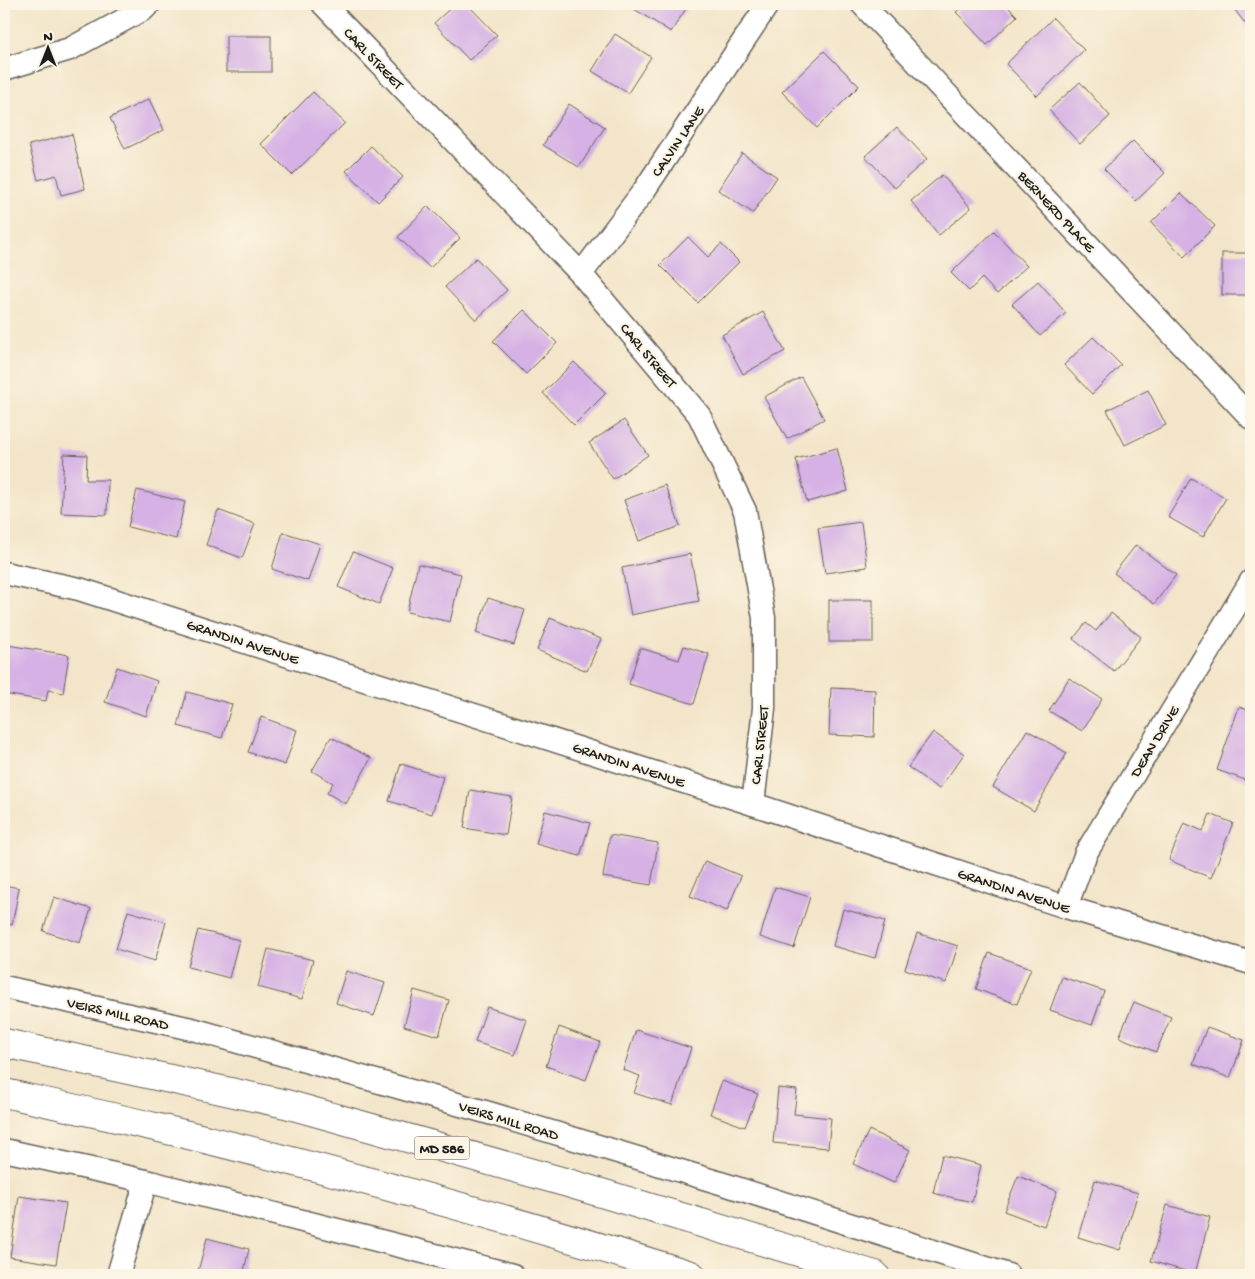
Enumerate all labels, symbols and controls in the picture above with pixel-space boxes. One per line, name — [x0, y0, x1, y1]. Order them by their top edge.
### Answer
north arrow — [22, 22, 72, 72]
street label: CARL STREET — [339, 25, 407, 95]
text: N — [43, 29, 53, 46]
street label: CALVIN LANE — [648, 103, 709, 181]
street label: BERNERD PLACE — [1012, 167, 1098, 257]
street label: CARL STREET — [615, 320, 681, 393]
street label: GRANDIN AVENUE — [184, 616, 301, 670]
street label: DEAN DRIVE — [1127, 702, 1184, 782]
street label: CARL STREET — [748, 704, 774, 785]
street label: GRANDIN AVENUE — [570, 739, 687, 793]
street label: GRANDIN AVENUE — [955, 865, 1072, 919]
street label: VEIRS MILL ROAD — [64, 994, 170, 1035]
street label: VEIRS MILL ROAD — [455, 1098, 561, 1146]
road number: MD 586 — [414, 1136, 470, 1160]

